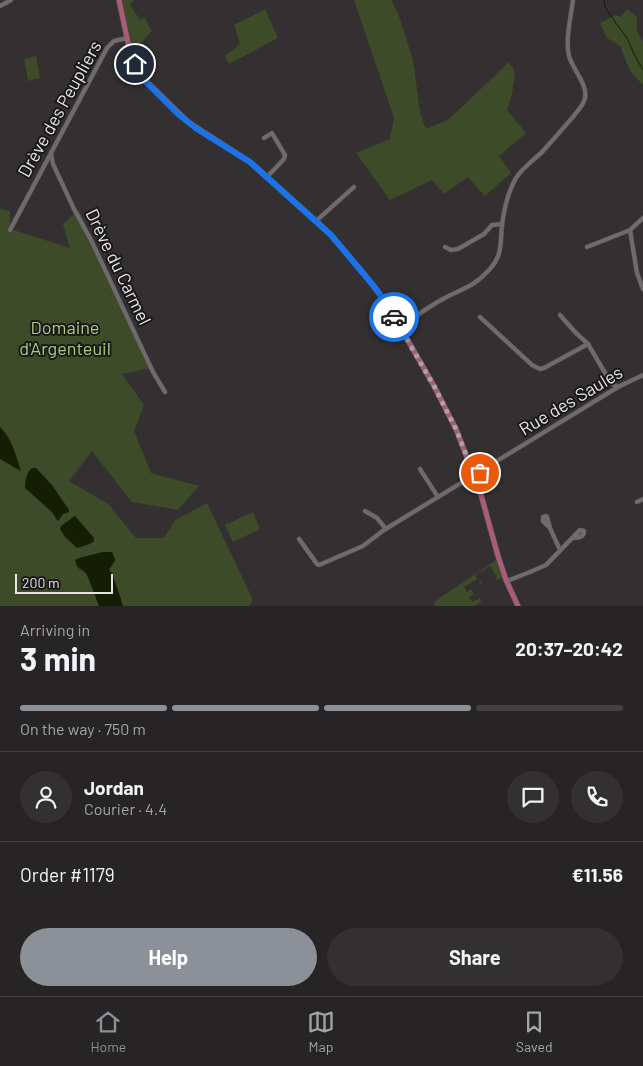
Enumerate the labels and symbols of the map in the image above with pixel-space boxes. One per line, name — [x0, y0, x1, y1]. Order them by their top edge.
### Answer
street label: Drève des Peupliers — [12, 36, 106, 181]
pin — [114, 43, 156, 85]
street label: Drève du Carmel — [81, 205, 157, 328]
courier — [369, 292, 419, 342]
park label: Domaine d'Argenteuil — [19, 316, 111, 359]
street label: Rue des Saules — [515, 361, 626, 440]
pin — [459, 452, 501, 494]
scale bar — [15, 571, 112, 594]

